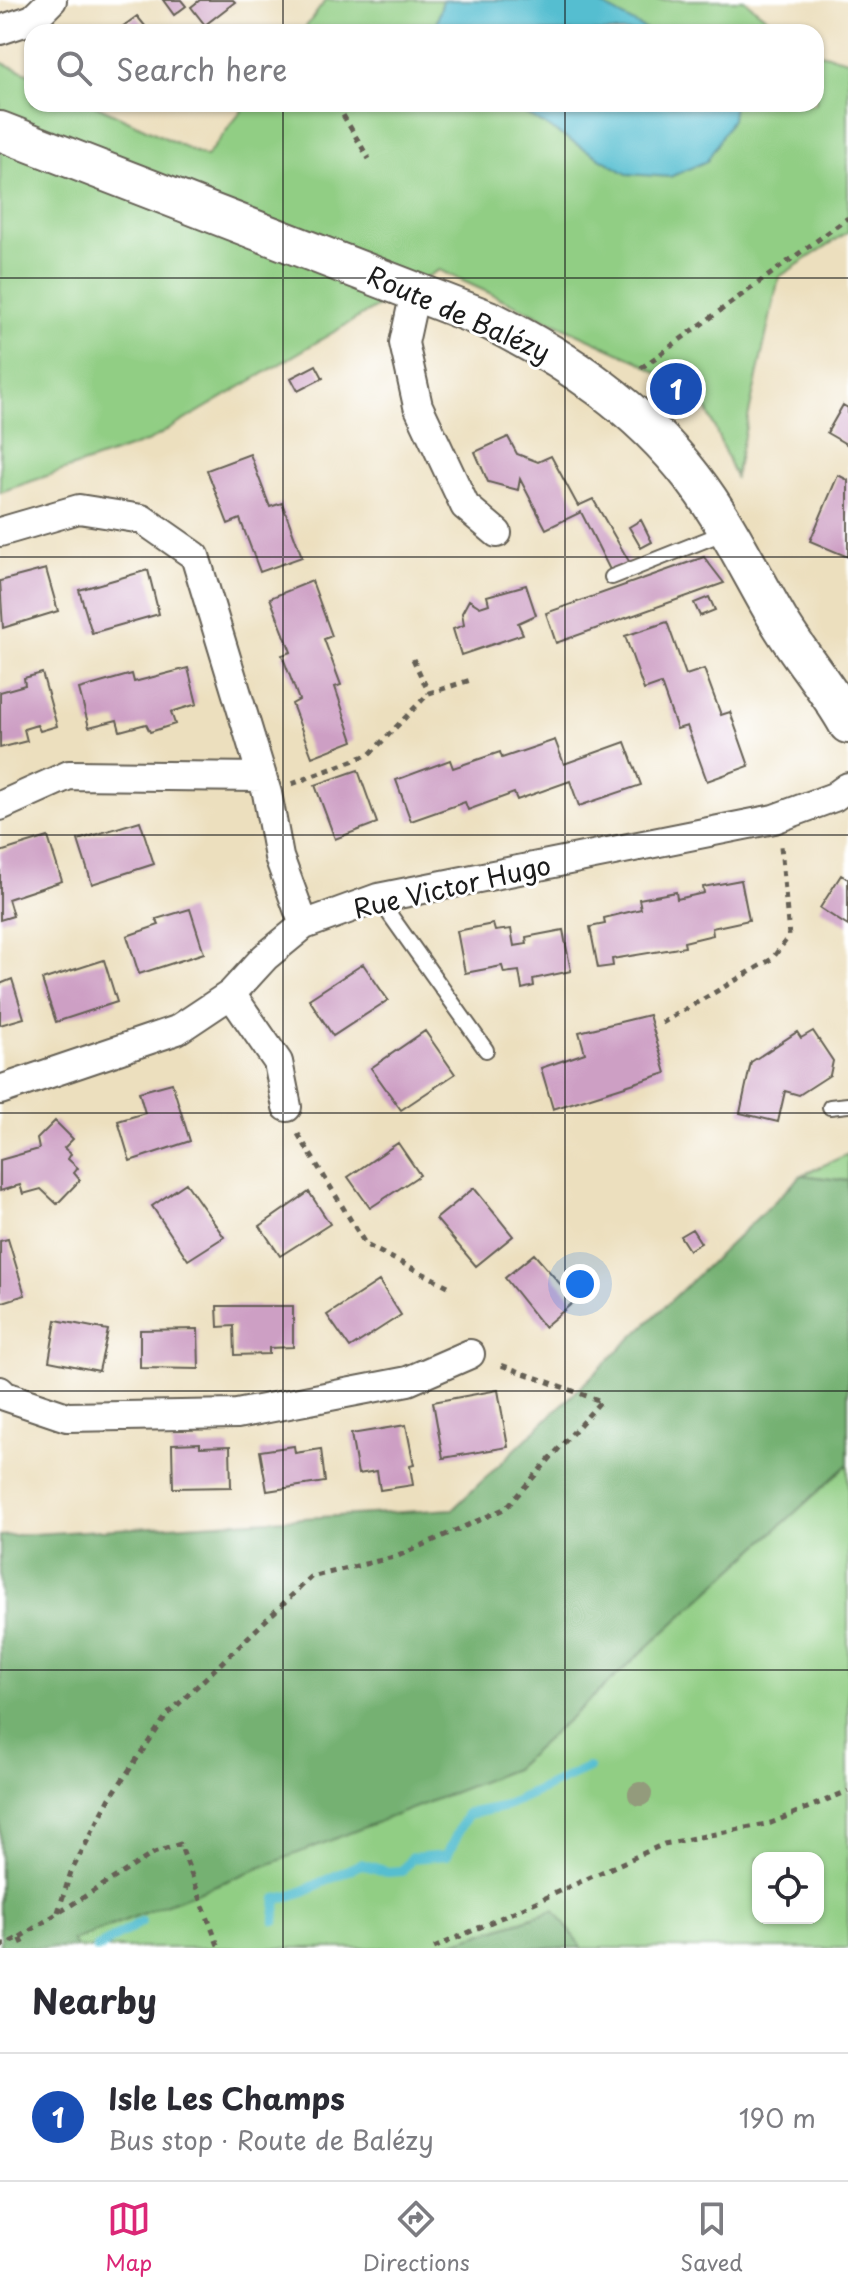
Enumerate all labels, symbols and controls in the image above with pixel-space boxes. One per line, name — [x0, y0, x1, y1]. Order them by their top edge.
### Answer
search box — [24, 24, 824, 112]
icon: search — [52, 46, 96, 90]
text: Search here — [116, 46, 288, 91]
street label: Route de Balézy — [361, 255, 557, 371]
pin: 1 — [650, 359, 702, 419]
street label: Rue Victor Hugo — [350, 844, 554, 928]
your location — [560, 1264, 600, 1304]
map controls — [752, 1852, 824, 1924]
button: locate — [752, 1852, 824, 1924]
text: Nearby — [32, 1974, 157, 2026]
text: Isle Les Champs — [108, 2075, 345, 2120]
text: 1 — [52, 2098, 64, 2137]
text: 190 m — [739, 2098, 816, 2137]
text: Bus stop · Route de Balézy — [108, 2120, 434, 2159]
tab: Map — [105, 2197, 152, 2278]
tab: Directions — [363, 2197, 470, 2278]
tab: Saved — [680, 2197, 743, 2278]

